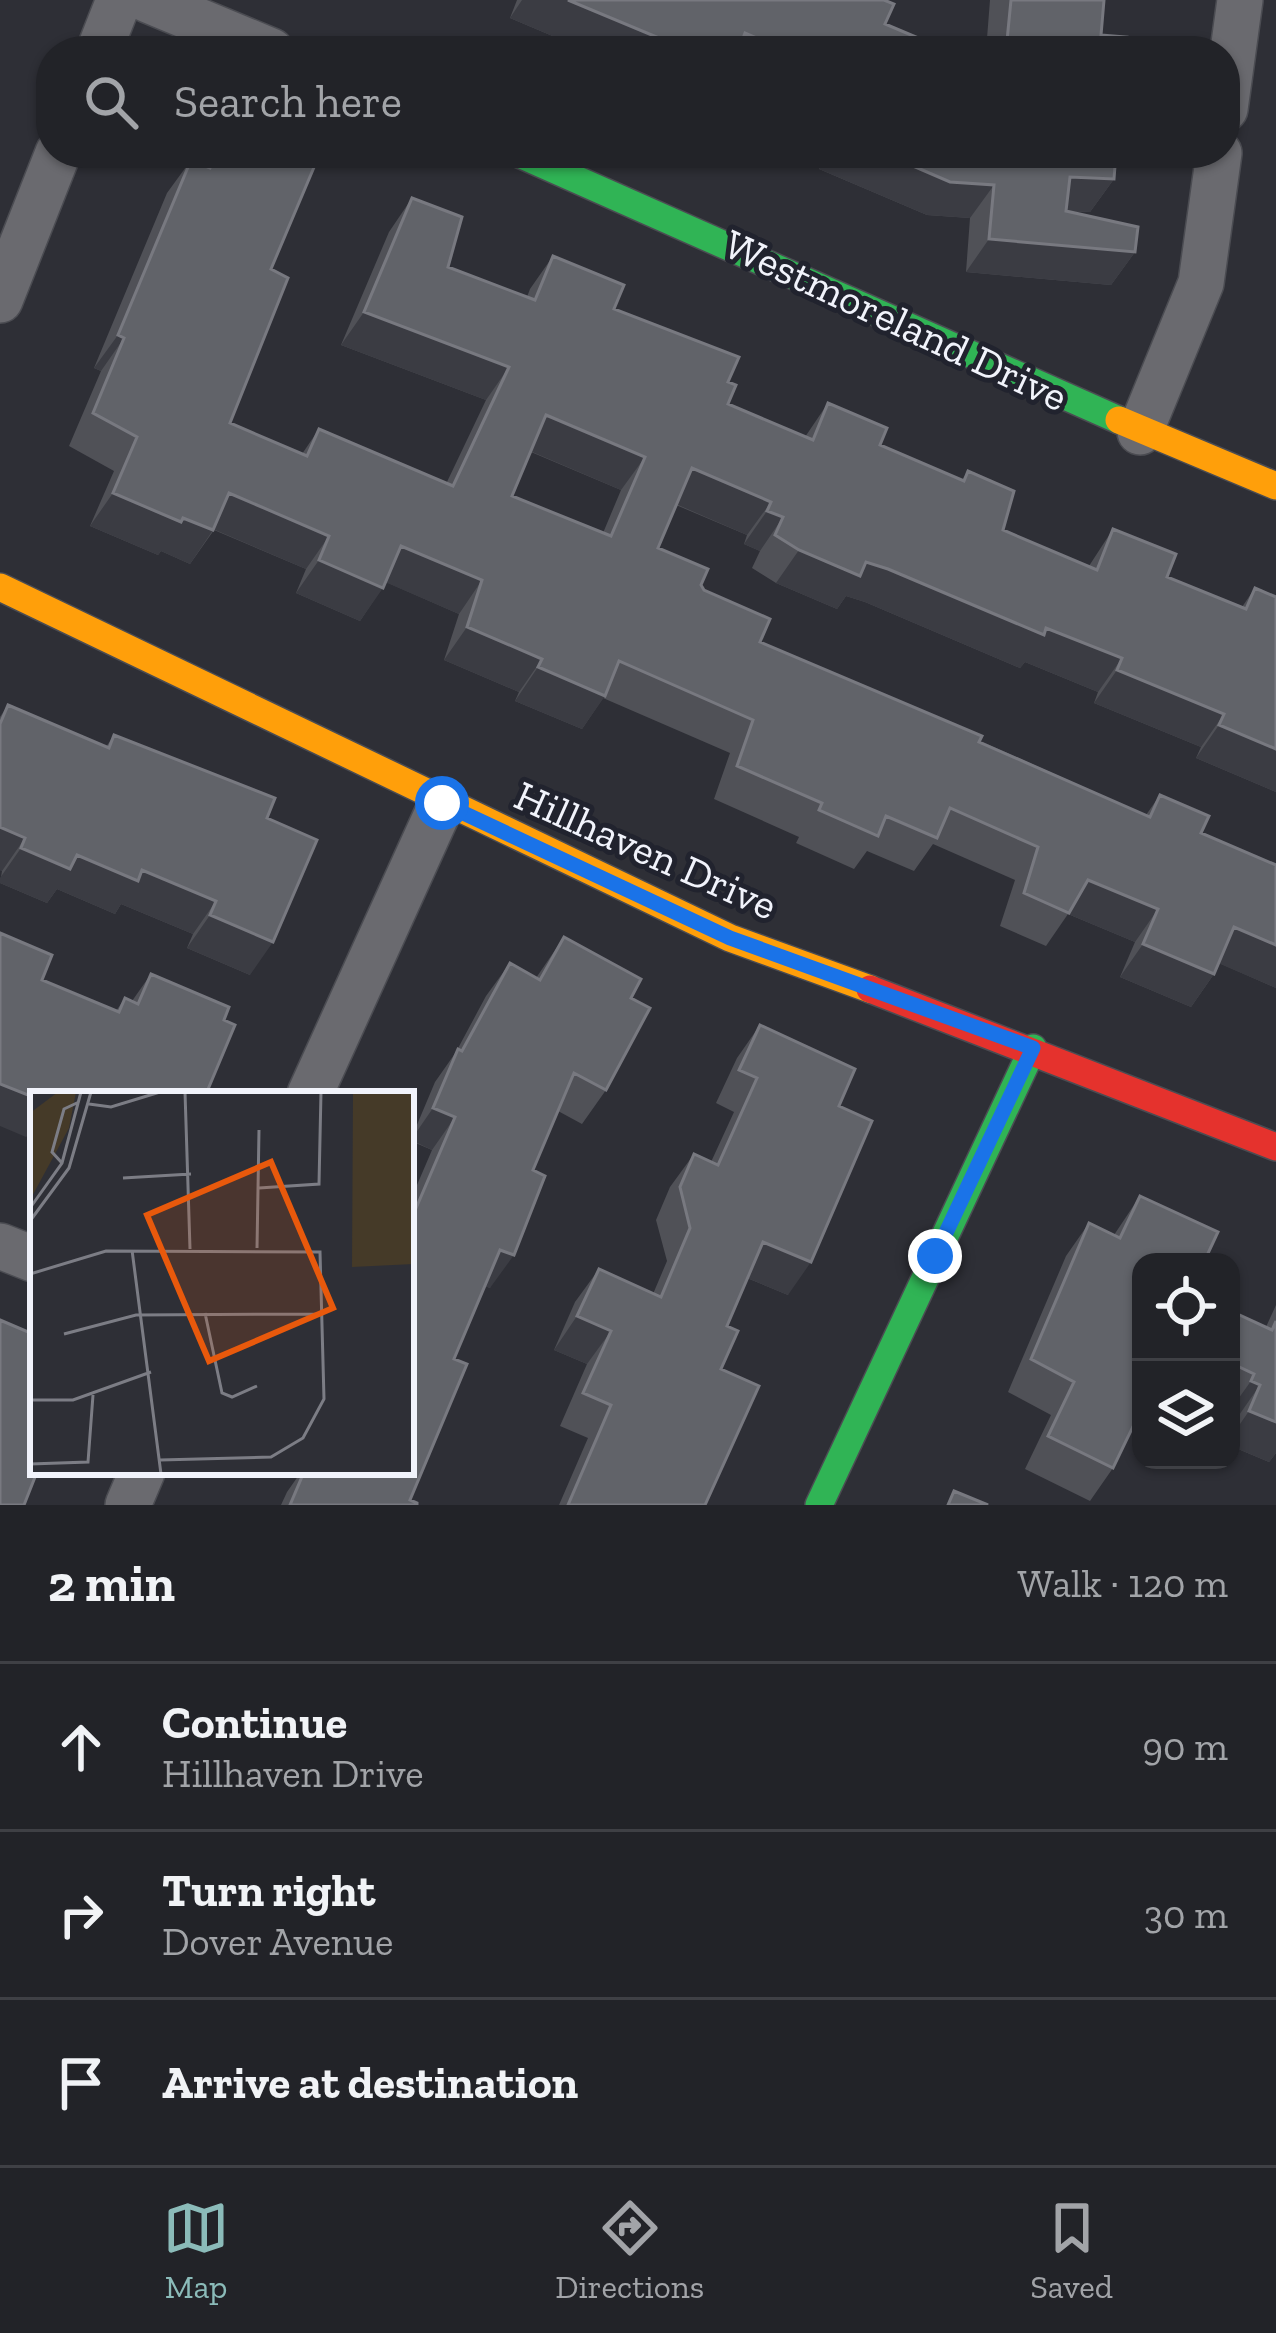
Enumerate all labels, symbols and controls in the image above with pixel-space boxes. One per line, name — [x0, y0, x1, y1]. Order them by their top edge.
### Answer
search box — [36, 36, 1240, 168]
icon: search — [78, 69, 144, 135]
text: Search here — [174, 75, 402, 129]
street label: Westmoreland Drive — [716, 218, 1076, 422]
street label: Hillhaven Drive — [507, 769, 785, 931]
route start — [415, 776, 469, 830]
inset map — [30, 1091, 414, 1475]
route end — [908, 1229, 962, 1283]
map controls — [1132, 1253, 1240, 1469]
button: locate — [1132, 1253, 1240, 1361]
button: layers — [1132, 1361, 1240, 1469]
text: 2 min — [48, 1553, 175, 1614]
text: Walk · 120 m — [1017, 1560, 1228, 1607]
text: Continue — [162, 1696, 347, 1750]
icon: ahead — [48, 1714, 114, 1780]
text: 90 m — [1142, 1723, 1228, 1770]
text: Hillhaven Drive — [162, 1750, 424, 1797]
text: Turn right — [162, 1864, 375, 1918]
icon: right — [48, 1882, 114, 1948]
text: 30 m — [1144, 1891, 1228, 1938]
text: Dover Avenue — [162, 1918, 393, 1965]
icon: arrive — [48, 2050, 114, 2116]
text: Arrive at destination — [162, 2056, 578, 2110]
tab: Map — [163, 2195, 229, 2306]
tab: Directions — [555, 2195, 704, 2306]
tab: Saved — [1030, 2195, 1113, 2306]

